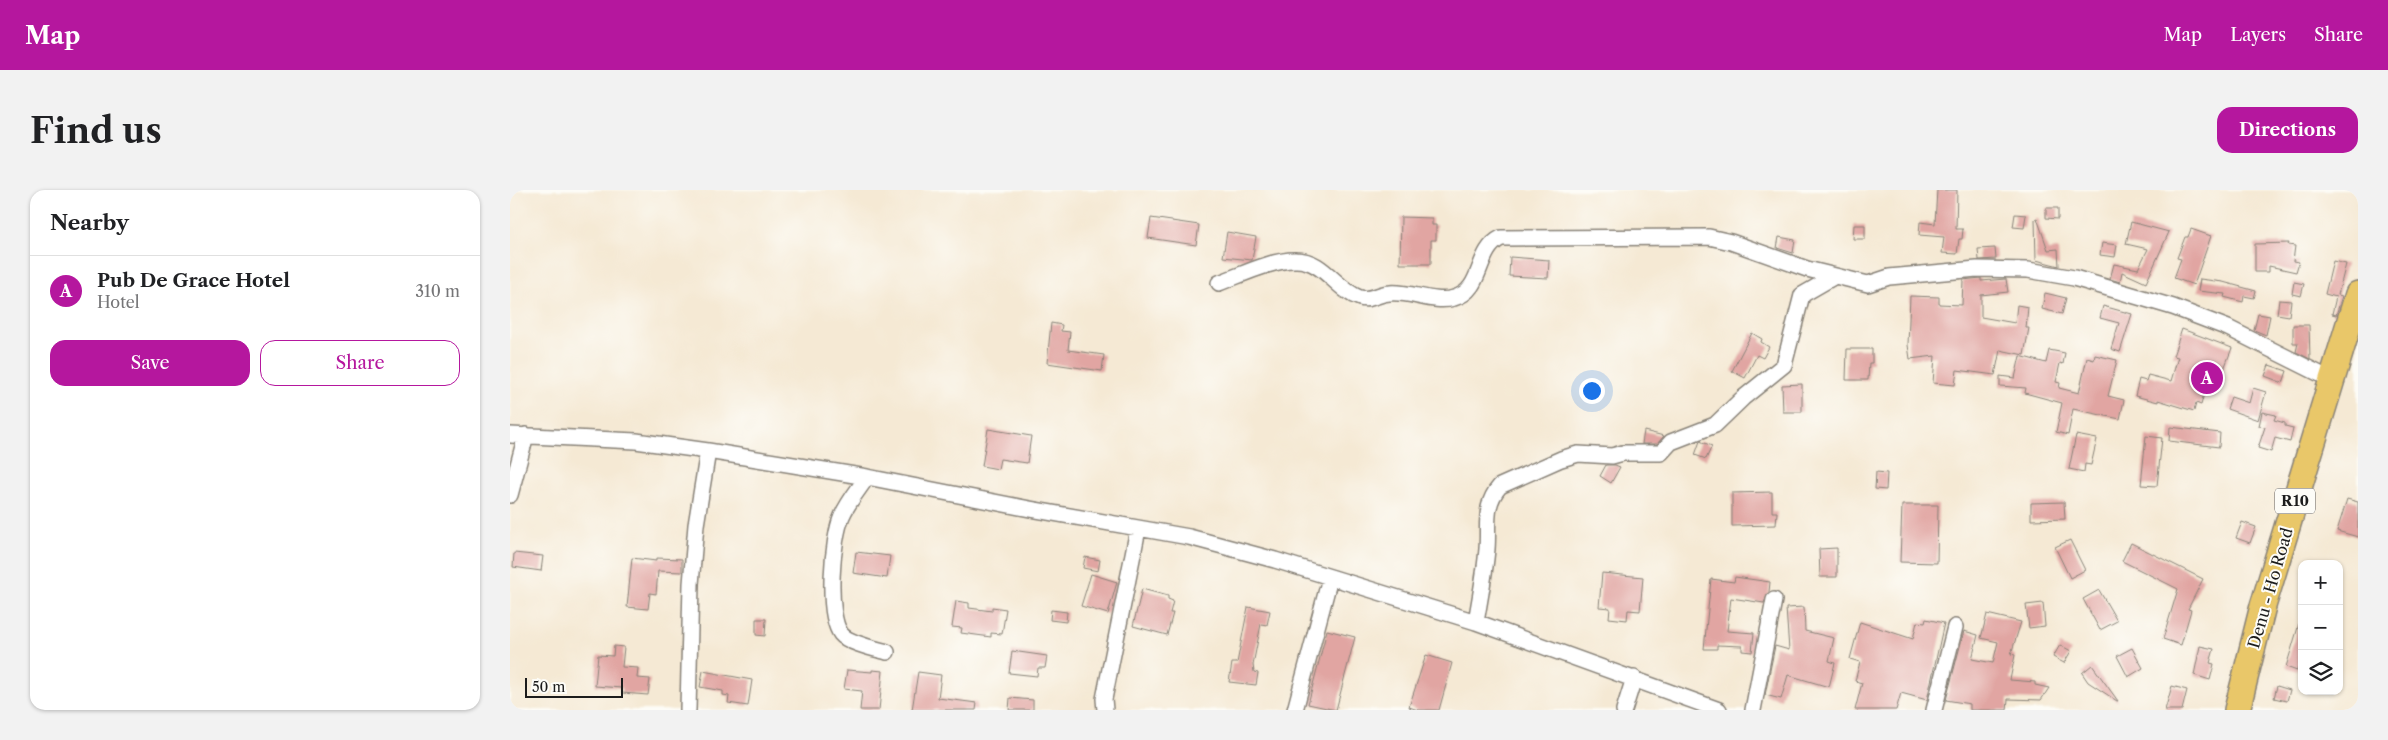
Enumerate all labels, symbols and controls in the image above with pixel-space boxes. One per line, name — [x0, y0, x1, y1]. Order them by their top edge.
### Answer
text: Map — [25, 21, 80, 50]
text: Map — [2164, 24, 2202, 46]
text: Layers — [2230, 24, 2286, 46]
text: Share — [2314, 24, 2363, 46]
button: Directions — [2217, 107, 2358, 153]
text: Find us — [30, 109, 162, 152]
text: Nearby — [50, 210, 129, 235]
text: Pub De Grace Hotel — [97, 269, 290, 292]
text: A — [60, 281, 72, 301]
text: 310 m — [415, 281, 460, 301]
text: Hotel — [97, 292, 140, 312]
button: Save — [50, 340, 250, 386]
button: Share — [260, 340, 460, 386]
pin: A — [2191, 359, 2223, 397]
your location — [1579, 378, 1605, 404]
road number: R10 — [2275, 488, 2315, 514]
street label: Denu - Ho Road — [2243, 525, 2297, 651]
map controls — [2298, 560, 2343, 695]
button: + — [2298, 560, 2343, 605]
button: − — [2298, 605, 2343, 650]
button: layers — [2298, 650, 2343, 695]
scale bar — [525, 675, 622, 698]
text: 50 m — [532, 678, 565, 696]

